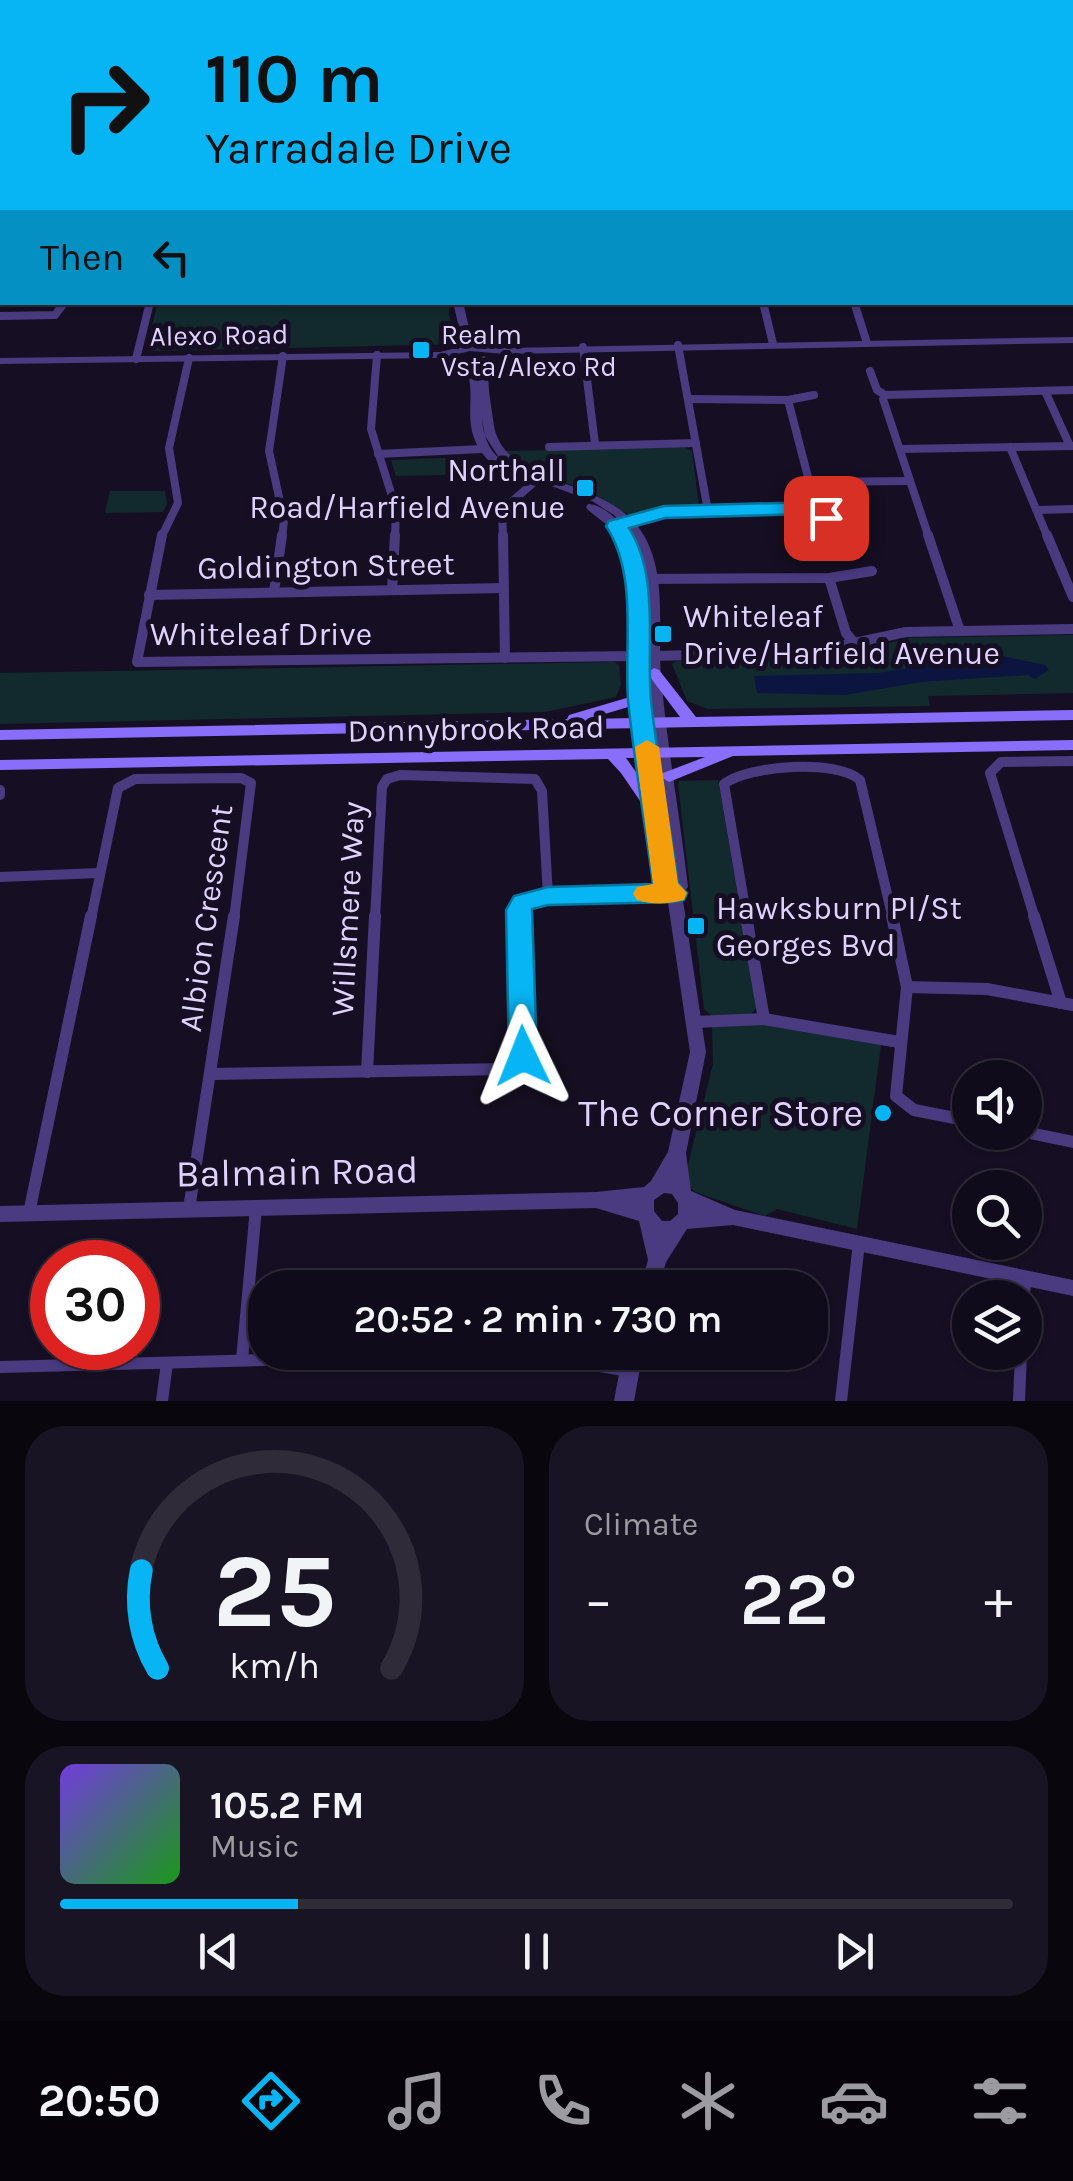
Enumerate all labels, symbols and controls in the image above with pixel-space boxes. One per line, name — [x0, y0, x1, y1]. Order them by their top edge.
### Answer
text: 110 m — [205, 38, 383, 120]
icon: right — [40, 40, 170, 170]
text: Yarradale Drive — [205, 122, 512, 174]
icon: left — [144, 230, 199, 285]
text: Then — [40, 235, 124, 280]
street label: Alexo Road — [149, 317, 289, 353]
place label: Realm Vsta/Alexo Rd — [441, 318, 617, 383]
marker: Realm Vsta/Alexo Rd — [410, 339, 432, 361]
place label: Northall Road/Harfield Avenue — [249, 452, 565, 526]
pin — [784, 476, 869, 561]
marker: Northall Road/Harfield Avenue — [574, 477, 596, 499]
icon: arrive — [799, 491, 854, 546]
street label: Goldington Street — [197, 545, 455, 587]
place label: Whiteleaf Drive/Harfield Avenue — [683, 598, 1000, 672]
street label: Whiteleaf Drive — [150, 616, 372, 653]
marker: Whiteleaf Drive/Harfield Avenue — [652, 623, 674, 645]
street label: Donnybrook Road — [347, 708, 605, 750]
street label: Willsmere Way — [324, 801, 372, 1017]
street label: Albion Crescent — [172, 802, 240, 1034]
place label: Hawksburn Pl/St Georges Bvd — [716, 890, 962, 964]
marker: Hawksburn Pl/St Georges Bvd — [685, 915, 707, 937]
position arrow — [471, 1004, 575, 1108]
map controls — [952, 1060, 1042, 1370]
button: sound — [952, 1060, 1042, 1150]
place label: The Corner Store — [578, 1091, 863, 1136]
marker: The Corner Store — [872, 1102, 894, 1124]
street label: Balmain Road — [175, 1147, 419, 1197]
button: search — [952, 1170, 1042, 1260]
speed limit sign: 30 — [30, 1240, 160, 1370]
button: layers — [952, 1280, 1042, 1370]
text: 20:52 · 2 min · 730 m — [354, 1297, 722, 1342]
text: Climate — [584, 1506, 698, 1543]
text: 25 — [213, 1531, 336, 1652]
text: 22° — [740, 1555, 857, 1643]
text: − — [584, 1568, 613, 1632]
text: + — [984, 1568, 1013, 1632]
text: km/h — [229, 1645, 320, 1687]
text: 105.2 FM — [210, 1783, 364, 1828]
text: Music — [210, 1828, 299, 1865]
icon: previous — [191, 1924, 246, 1979]
icon: pause — [509, 1924, 564, 1979]
icon: next — [827, 1924, 882, 1979]
icon: directions — [236, 2066, 306, 2136]
icon: music — [382, 2066, 452, 2136]
icon: phone — [528, 2066, 598, 2136]
icon: climate — [673, 2066, 743, 2136]
icon: car — [819, 2066, 889, 2136]
icon: filters — [965, 2066, 1035, 2136]
text: 20:50 — [38, 2075, 160, 2127]

